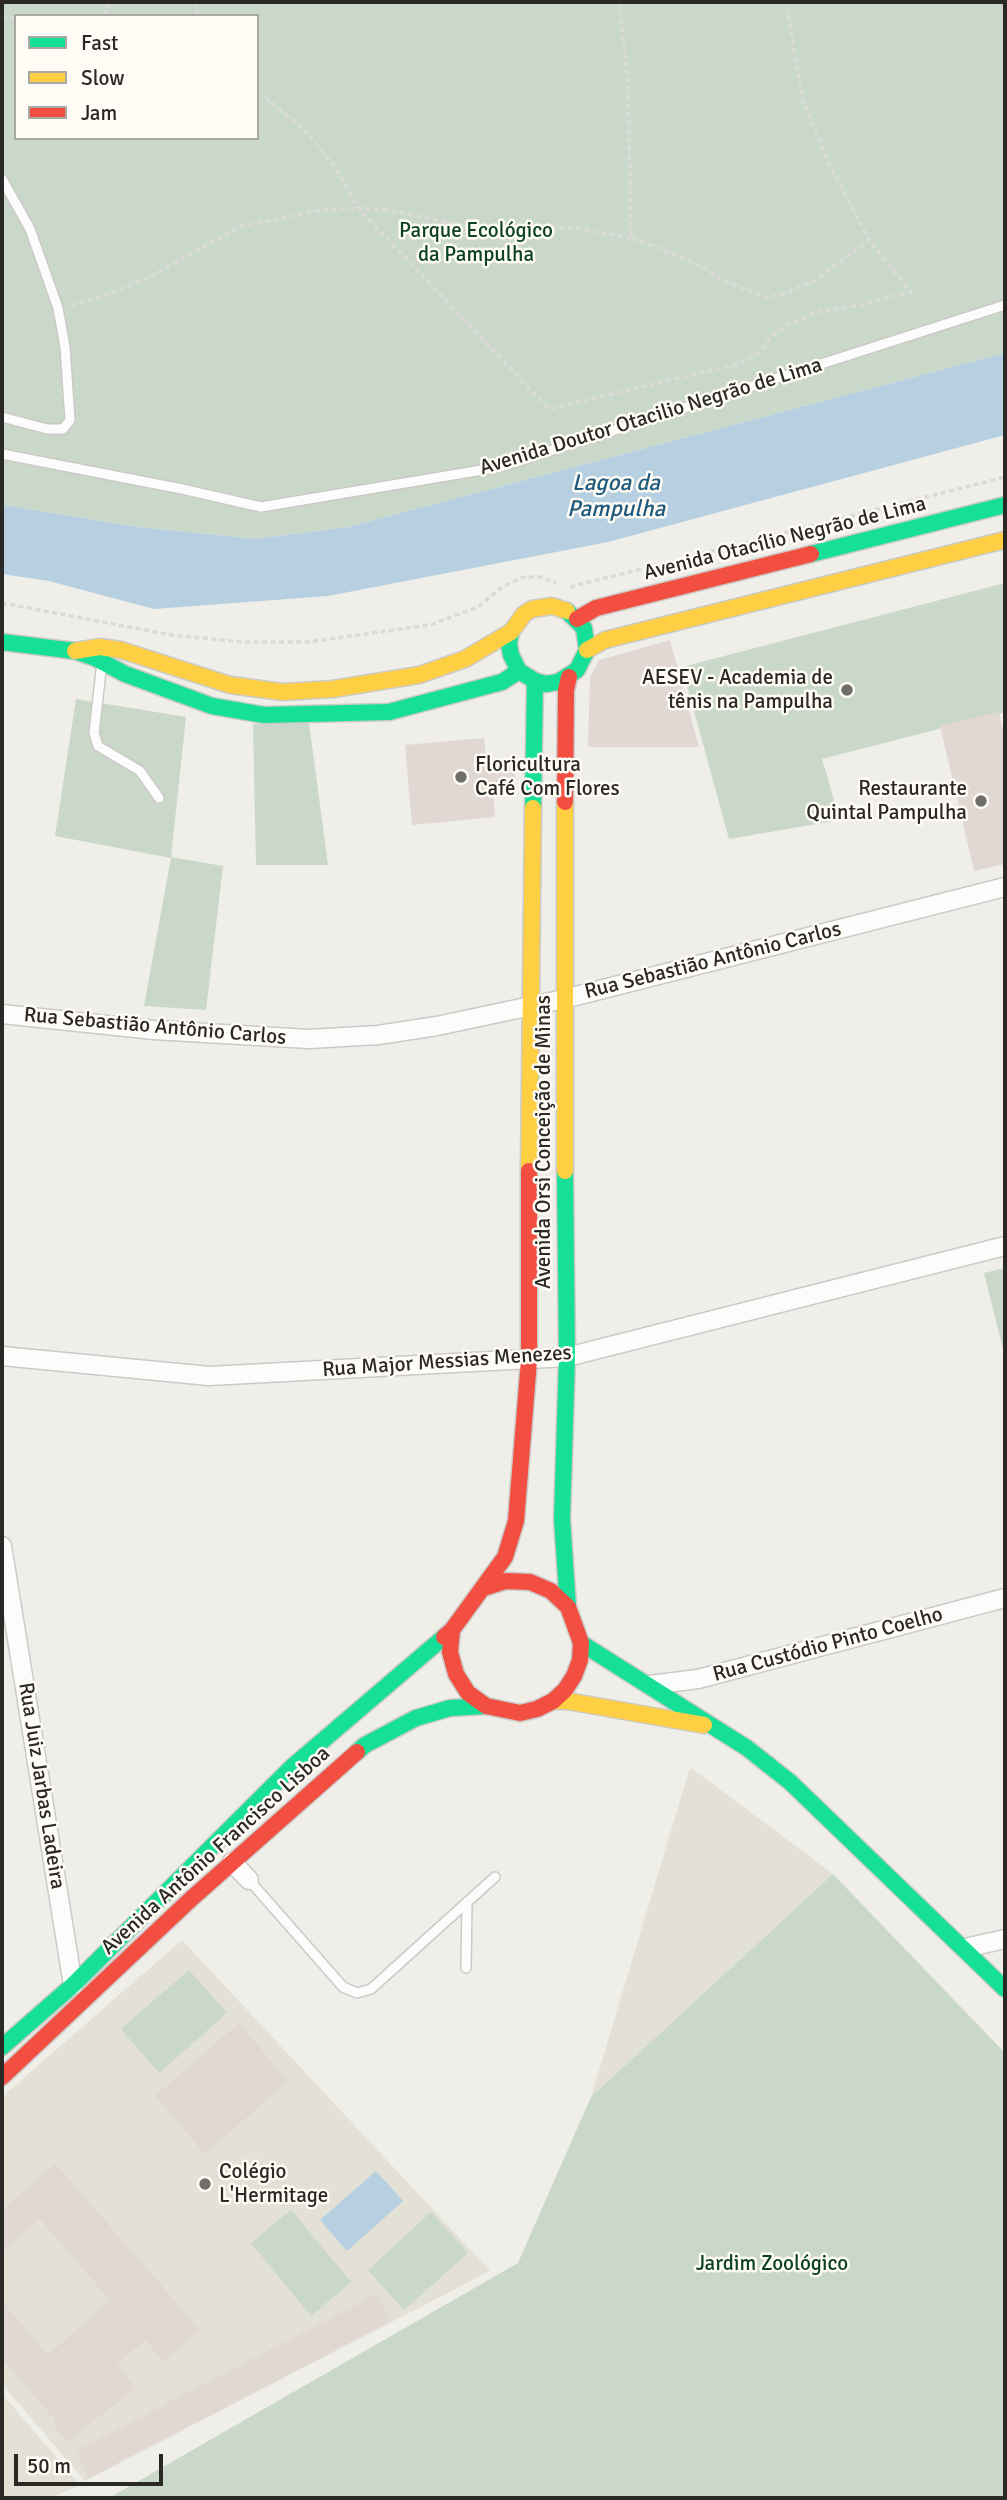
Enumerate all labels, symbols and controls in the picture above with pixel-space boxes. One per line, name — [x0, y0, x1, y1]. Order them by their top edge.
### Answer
legend — [14, 14, 259, 140]
text: Fast — [81, 30, 118, 56]
text: Slow — [81, 65, 125, 91]
text: Jam — [81, 100, 117, 126]
park label: Parque Ecológico da Pampulha — [399, 218, 553, 268]
street label: Avenida Doutor Otacilio Negrão de Lima — [477, 353, 825, 481]
water label: Lagoa da Pampulha — [567, 470, 665, 524]
street label: Avenida Otacílio Negrão de Lima — [641, 492, 929, 586]
place label: AESEV - Academia de tênis na Pampulha — [642, 665, 833, 715]
marker: AESEV - Academia de tênis na Pampulha — [839, 682, 855, 698]
place label: Floricultura Café Com Flores — [475, 752, 620, 802]
marker: Floricultura Café Com Flores — [453, 769, 469, 785]
place label: Restaurante Quintal Pampulha — [806, 776, 967, 826]
marker: Restaurante Quintal Pampulha — [973, 793, 989, 809]
street label: Rua Sebastião Antônio Carlos — [582, 917, 844, 1005]
street label: Avenida Orsi Conceição de Minas — [531, 995, 557, 1289]
street label: Rua Sebastião Antônio Carlos — [23, 1003, 287, 1051]
street label: Rua Major Messias Menezes — [321, 1341, 573, 1383]
street label: Rua Custódio Pinto Coelho — [710, 1602, 946, 1688]
street label: Rua Juiz Jarbas Ladeira — [12, 1681, 70, 1891]
street label: Avenida Antônio Francisco Lisboa — [96, 1741, 336, 1961]
place label: Colégio L'Hermitage — [219, 2159, 328, 2209]
marker: Colégio L'Hermitage — [197, 2176, 213, 2192]
park label: Jardim Zoológico — [696, 2251, 848, 2277]
scale bar — [18, 2440, 166, 2484]
text: 50 m — [27, 2453, 71, 2479]

